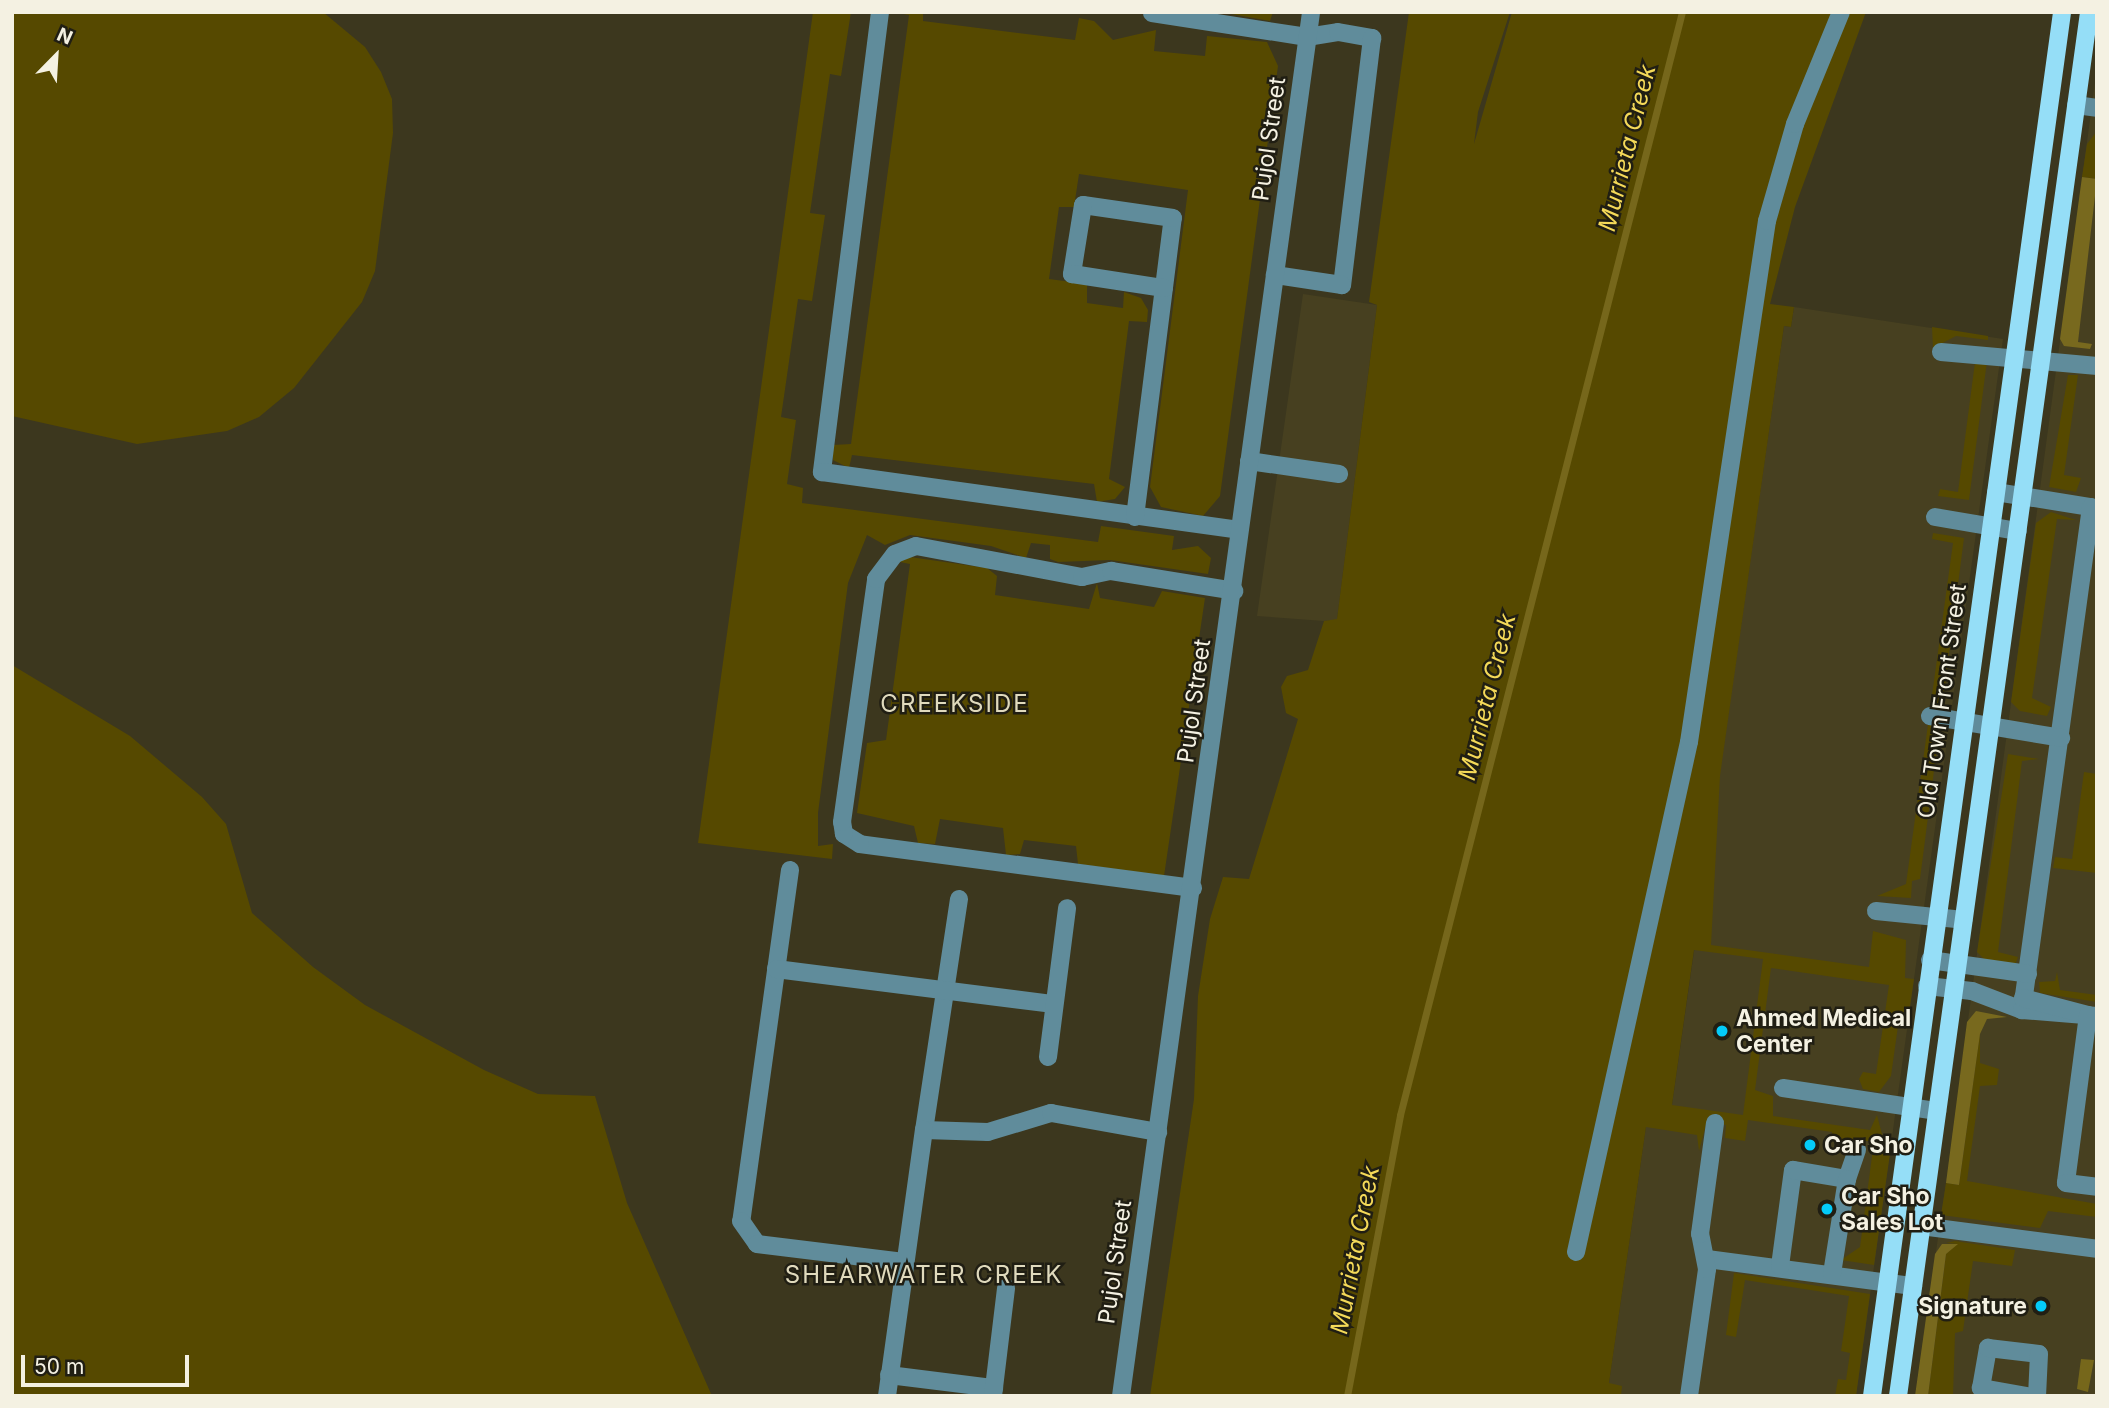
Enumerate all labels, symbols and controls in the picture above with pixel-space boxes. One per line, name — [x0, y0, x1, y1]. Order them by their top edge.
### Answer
north arrow — [21, 21, 91, 91]
text: N — [53, 23, 76, 50]
water label: Murrieta Creek — [1592, 62, 1662, 234]
street label: Pujol Street — [1247, 75, 1291, 203]
street label: Old Town Front Street — [1912, 582, 1972, 820]
water label: Murrieta Creek — [1452, 611, 1522, 783]
street label: Pujol Street — [1172, 637, 1216, 765]
district label: CREEKSIDE — [881, 690, 1029, 718]
place label: Ahmed Medical Center — [1736, 1004, 1911, 1058]
marker: Ahmed Medical Center — [1714, 1023, 1730, 1039]
place label: Car Sho — [1824, 1131, 1913, 1159]
marker: Car Sho — [1802, 1137, 1818, 1153]
water label: Murrieta Creek — [1325, 1164, 1385, 1336]
place label: Car Sho Sales Lot — [1841, 1182, 1943, 1236]
street label: Pujol Street — [1093, 1198, 1137, 1326]
marker: Car Sho Sales Lot — [1819, 1201, 1835, 1217]
district label: SHEARWATER CREEK — [787, 1261, 1061, 1289]
place label: Signature — [1918, 1292, 2027, 1320]
marker: Signature — [2033, 1298, 2049, 1314]
scale bar — [24, 1342, 192, 1386]
text: 50 m — [34, 1354, 84, 1379]

